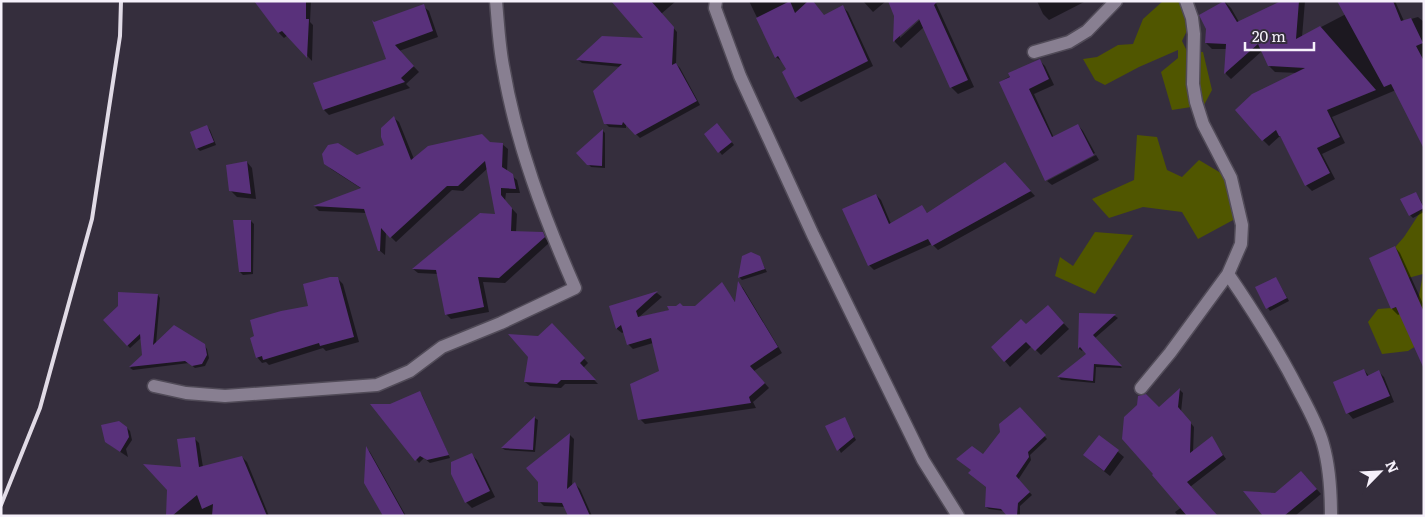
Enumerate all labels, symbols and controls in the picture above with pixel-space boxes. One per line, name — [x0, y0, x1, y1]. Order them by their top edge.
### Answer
scale bar — [1245, 20, 1314, 52]
text: 20 m — [1252, 24, 1286, 47]
north arrow — [1355, 447, 1405, 497]
text: N — [1381, 457, 1404, 476]

